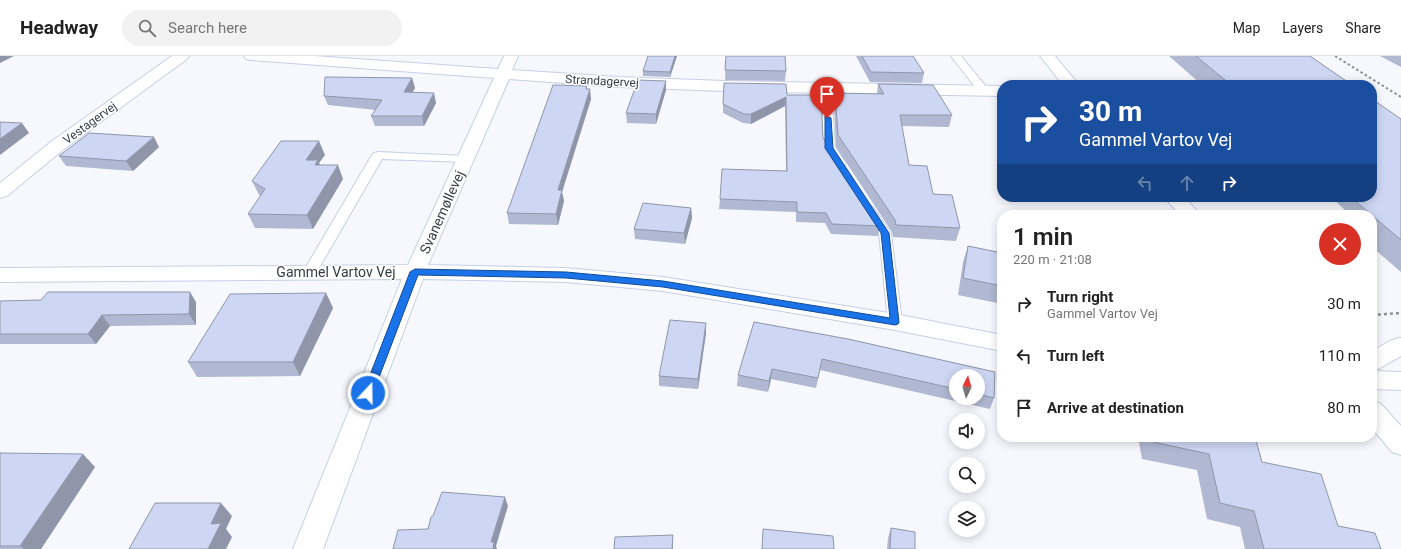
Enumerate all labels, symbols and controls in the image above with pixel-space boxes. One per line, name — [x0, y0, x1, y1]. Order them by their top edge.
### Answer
search box — [122, 10, 402, 46]
text: Headway — [20, 16, 98, 39]
icon: search — [136, 17, 158, 39]
text: Search here — [168, 19, 247, 37]
text: Map — [1233, 20, 1260, 36]
text: Layers — [1282, 20, 1323, 36]
text: Share — [1345, 20, 1381, 36]
street label: Strandagervej — [565, 72, 639, 90]
pin — [810, 77, 844, 118]
icon: arrive — [816, 83, 838, 105]
text: 30 m — [1079, 95, 1142, 128]
icon: right — [1013, 96, 1065, 148]
street label: Vestagervej — [61, 99, 120, 147]
text: Gammel Vartov Vej — [1079, 129, 1232, 150]
street label: Svanemøllevej — [416, 168, 468, 256]
icon: left — [1134, 172, 1156, 194]
icon: ahead — [1176, 172, 1198, 194]
icon: right — [1218, 172, 1240, 194]
text: 1 min — [1013, 223, 1073, 251]
button: close — [1319, 223, 1361, 265]
text: 220 m · 21:08 — [1013, 252, 1092, 267]
street label: Gammel Vartov Vej — [276, 264, 396, 280]
text: Turn right — [1047, 288, 1113, 306]
icon: right — [1013, 293, 1035, 315]
text: 30 m — [1327, 295, 1361, 313]
text: Gammel Vartov Vej — [1047, 306, 1158, 321]
icon: left — [1013, 345, 1035, 367]
text: Turn left — [1047, 347, 1104, 365]
text: 110 m — [1319, 347, 1361, 365]
north arrow — [949, 369, 985, 405]
map controls — [949, 369, 985, 537]
position arrow — [347, 372, 389, 414]
icon: arrive — [1013, 397, 1035, 419]
text: Arrive at destination — [1047, 399, 1184, 417]
text: 80 m — [1327, 399, 1361, 417]
button: sound — [949, 413, 985, 449]
button: search — [949, 457, 985, 493]
button: layers — [949, 501, 985, 537]

